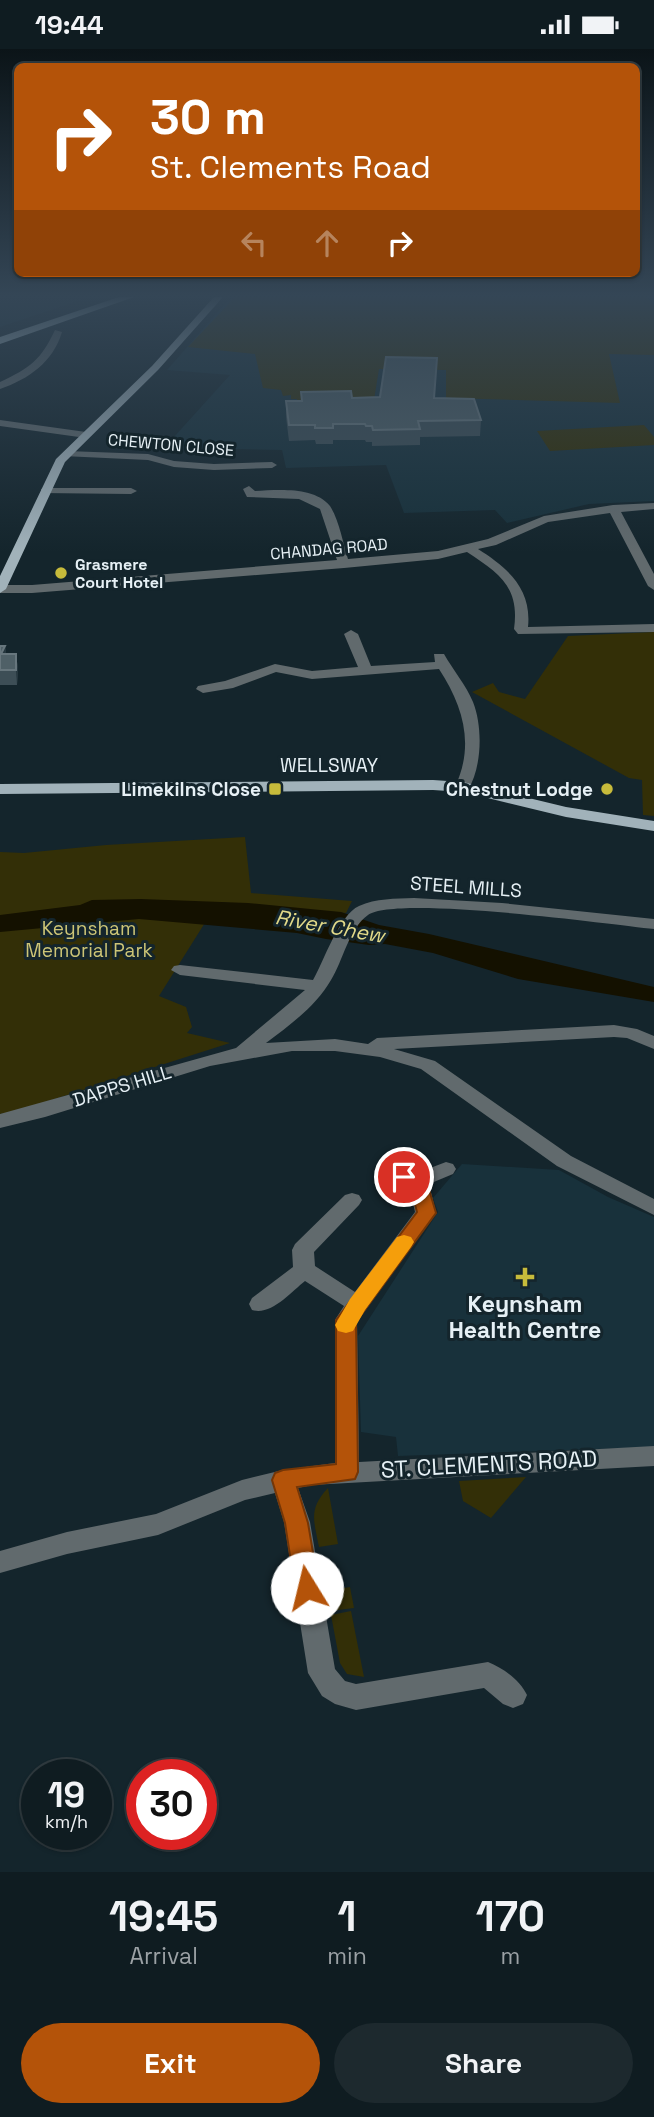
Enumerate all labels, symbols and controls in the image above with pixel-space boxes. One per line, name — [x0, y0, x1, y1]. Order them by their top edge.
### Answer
text: 19:44 — [35, 8, 104, 42]
text: 30 m — [150, 86, 266, 148]
icon: right — [35, 91, 126, 182]
text: St. Clements Road — [150, 147, 431, 187]
icon: left — [235, 224, 273, 262]
icon: ahead — [308, 224, 346, 262]
icon: right — [381, 224, 419, 262]
street label: CHEWTON CLOSE — [107, 429, 235, 461]
street label: CHANDAG ROAD — [269, 533, 389, 565]
place label: Grasmere Court Hotel — [75, 554, 163, 593]
marker: Grasmere Court Hotel — [53, 565, 69, 581]
street label: WELLSWAY — [280, 753, 378, 778]
place label: Limekilns Close — [121, 777, 261, 802]
place label: Chestnut Lodge — [446, 777, 593, 802]
marker: Limekilns Close — [267, 781, 283, 797]
marker: Chestnut Lodge — [599, 781, 615, 797]
street label: STEEL MILLS — [409, 871, 523, 903]
water label: River Chew — [273, 903, 389, 949]
park label: Keynsham Memorial Park — [25, 916, 153, 963]
street label: DAPPS HILL — [70, 1059, 174, 1113]
pin — [374, 1147, 434, 1207]
icon: arrive — [385, 1158, 423, 1196]
marker: Keynsham Health Centre — [515, 1267, 535, 1287]
place label: Keynsham Health Centre — [449, 1289, 601, 1345]
street label: ST. CLEMENTS ROAD — [380, 1443, 598, 1485]
position arrow — [270, 1551, 344, 1625]
speed limit sign: 30 — [126, 1759, 217, 1850]
text: 19 — [48, 1773, 85, 1817]
text: km/h — [45, 1810, 88, 1833]
text: 19:45 — [109, 1890, 218, 1943]
text: 1 — [338, 1890, 357, 1943]
text: 170 — [476, 1890, 545, 1943]
text: Arrival — [129, 1941, 198, 1971]
text: min — [327, 1941, 367, 1971]
text: m — [500, 1941, 520, 1971]
button: Exit — [21, 2023, 320, 2103]
button: Share — [334, 2023, 633, 2103]

